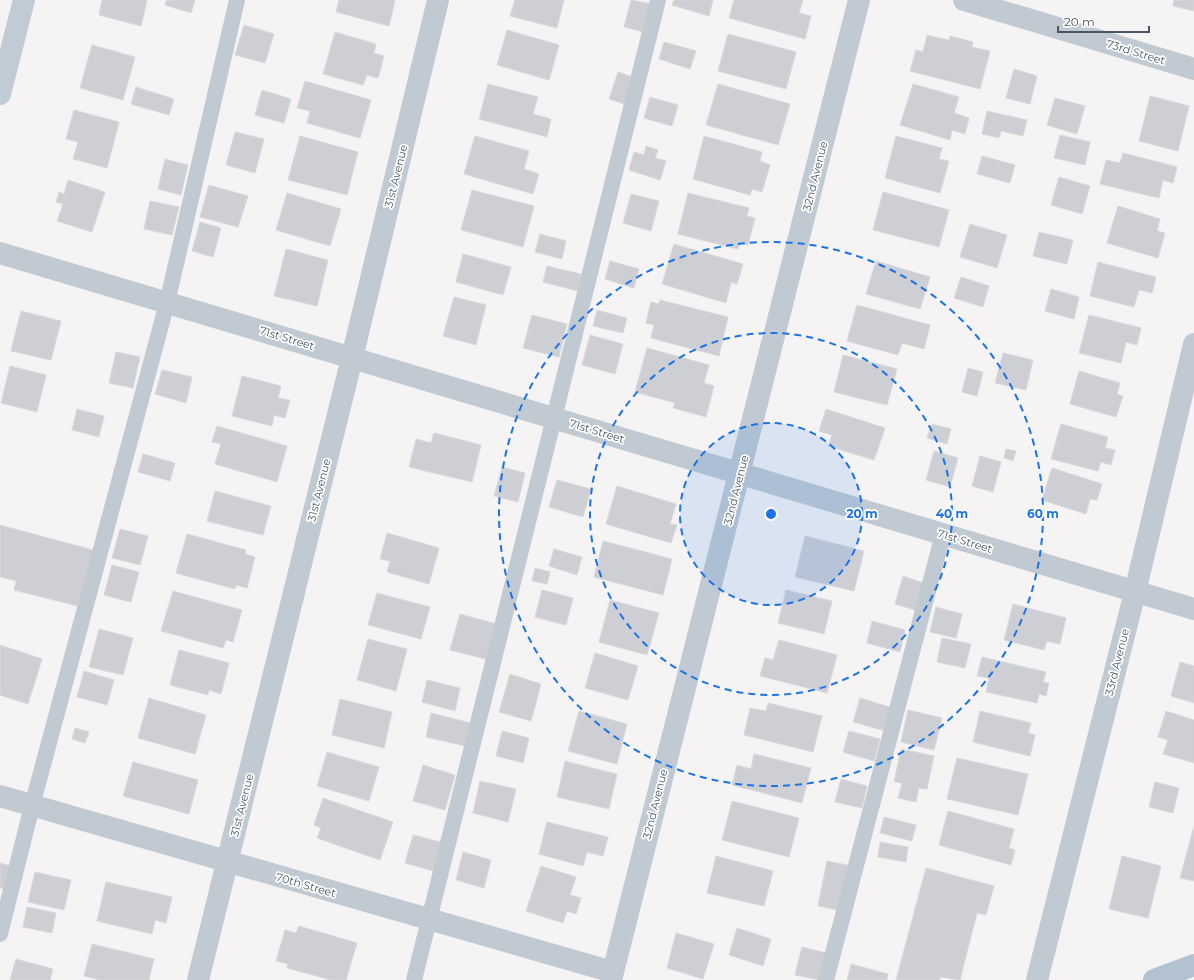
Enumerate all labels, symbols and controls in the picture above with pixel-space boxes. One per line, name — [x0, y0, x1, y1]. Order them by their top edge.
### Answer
scale bar — [1058, 8, 1149, 34]
text: 20 m — [1064, 14, 1095, 29]
street label: 73rd Street — [1105, 36, 1167, 68]
street label: 32nd Avenue — [800, 139, 831, 212]
street label: 31st Avenue — [381, 143, 411, 209]
street label: 71st Street — [258, 323, 317, 353]
street label: 71st Street — [568, 416, 627, 446]
street label: 32nd Avenue — [721, 453, 752, 526]
street label: 31st Avenue — [304, 457, 334, 523]
text: 20 m — [846, 506, 878, 521]
text: 40 m — [936, 506, 968, 521]
text: 60 m — [1027, 506, 1059, 521]
centre of rings — [764, 507, 778, 521]
street label: 71st Street — [936, 526, 995, 556]
street label: 33rd Avenue — [1102, 627, 1132, 697]
street label: 32nd Avenue — [640, 767, 671, 840]
street label: 31st Avenue — [227, 772, 257, 838]
street label: 70th Street — [274, 870, 338, 900]

